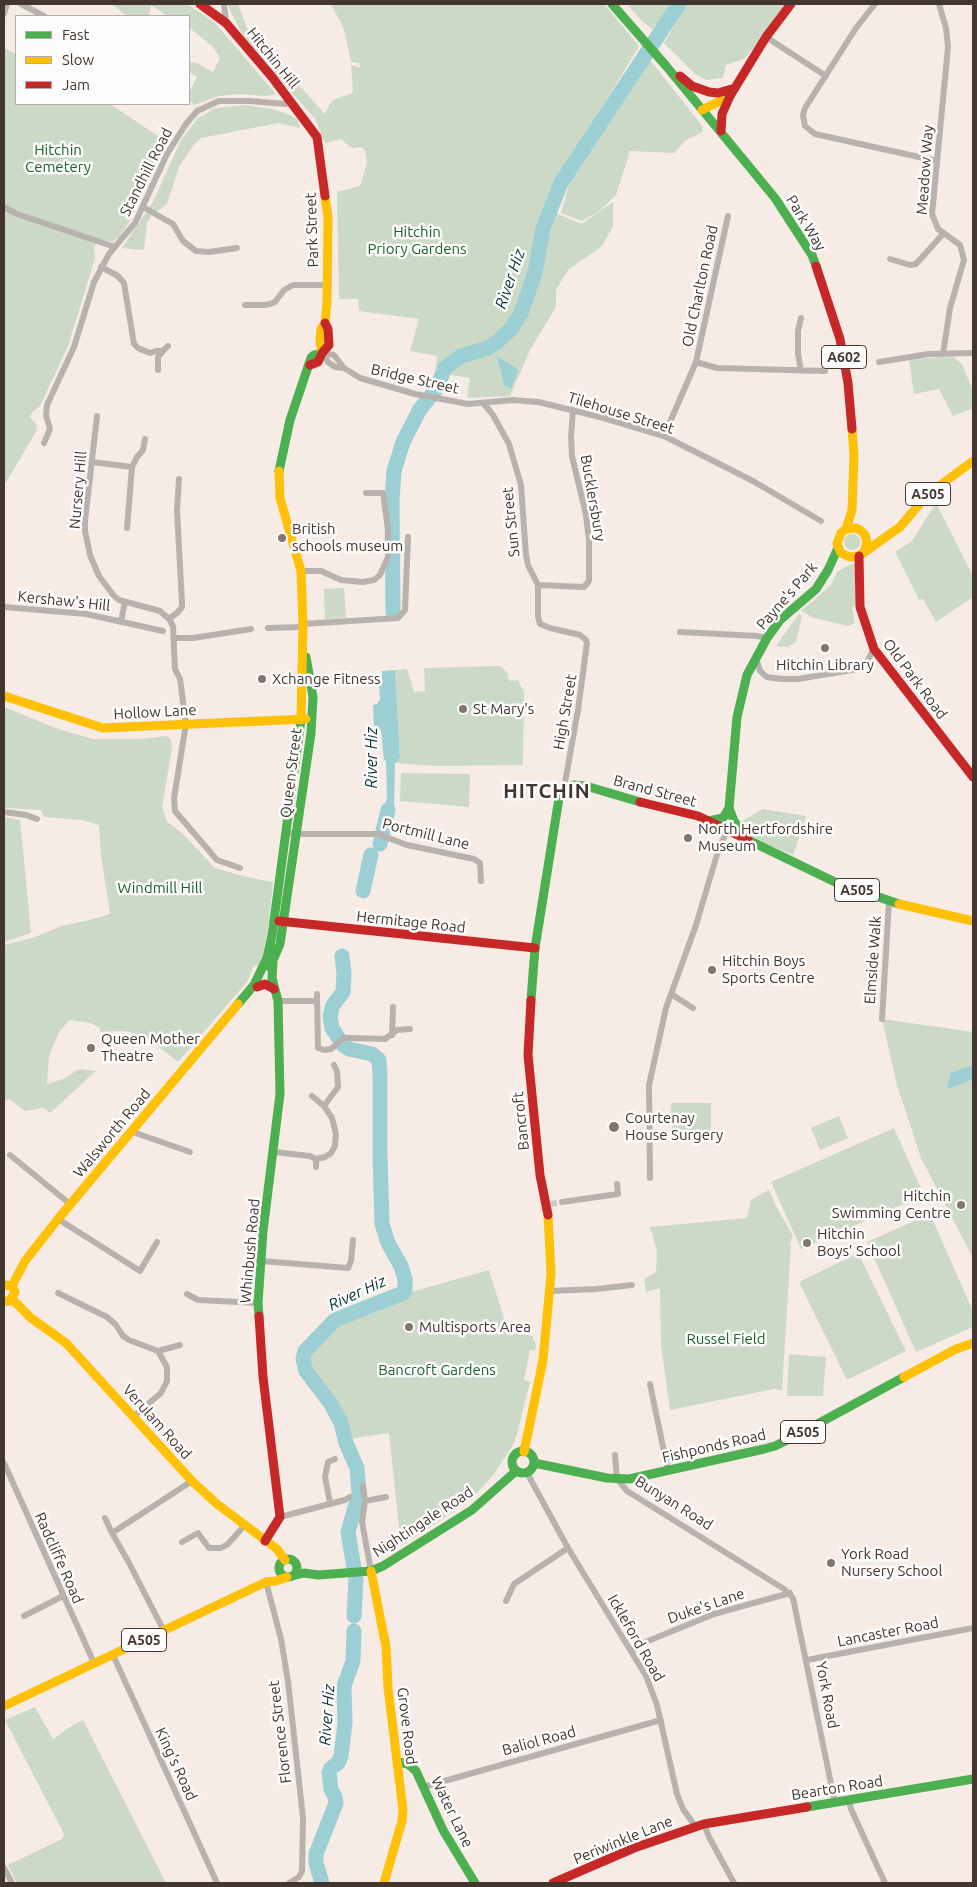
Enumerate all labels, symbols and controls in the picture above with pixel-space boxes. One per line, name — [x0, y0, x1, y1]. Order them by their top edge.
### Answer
legend — [15, 15, 190, 105]
street label: Hitchin Hill — [243, 24, 303, 92]
text: Fast — [62, 26, 89, 43]
text: Slow — [62, 51, 94, 68]
text: Jam — [62, 76, 90, 93]
street label: Meadow Way — [913, 124, 937, 216]
street label: Standhill Road — [116, 125, 176, 219]
park label: Hitchin Cemetery — [25, 141, 91, 176]
street label: Park Street — [302, 192, 322, 268]
street label: Park Way — [782, 192, 830, 254]
park label: Hitchin Priory Gardens — [367, 223, 467, 258]
street label: Old Charlton Road — [678, 223, 722, 349]
water label: River Hiz — [491, 247, 529, 311]
road number: A602 — [822, 346, 866, 368]
street label: Bridge Street — [369, 360, 461, 398]
street label: Tilehouse Street — [566, 388, 676, 438]
street label: Nursery Hill — [66, 450, 90, 530]
street label: Bucklersbury — [577, 453, 609, 543]
road number: A505 — [906, 482, 950, 506]
street label: Sun Street — [498, 486, 524, 558]
place label: British schools museum — [292, 520, 403, 555]
marker: British schools museum — [276, 532, 288, 544]
street label: Payne's Park — [753, 558, 821, 634]
street label: Kershaw's Hill — [17, 587, 111, 615]
street label: Old Park Road — [879, 635, 951, 723]
marker: Hitchin Library — [819, 642, 831, 654]
place label: Hitchin Library — [776, 656, 874, 674]
place label: Xchange Fitness — [272, 670, 381, 688]
marker: Xchange Fitness — [256, 673, 268, 685]
street label: High Street — [549, 673, 581, 751]
place label: St Mary's — [473, 700, 534, 718]
street label: Hollow Lane — [113, 701, 197, 723]
marker: St Mary's — [457, 703, 469, 715]
street label: Queen Street — [277, 727, 305, 819]
water label: River Hiz — [362, 727, 382, 789]
street label: Brand Street — [611, 771, 699, 811]
district label: HITCHIN — [502, 779, 592, 803]
street label: Portmill Lane — [381, 814, 471, 854]
place label: North Hertfordshire Museum — [698, 820, 833, 855]
marker: North Hertfordshire Museum — [682, 832, 694, 844]
road number: A505 — [834, 878, 880, 902]
park label: Windmill Hill — [117, 879, 203, 897]
street label: Hermitage Road — [356, 907, 466, 937]
street label: Elmside Walk — [861, 915, 885, 1005]
place label: Hitchin Boys Sports Centre — [722, 952, 815, 987]
marker: Hitchin Boys Sports Centre — [706, 964, 718, 976]
place label: Queen Mother Theatre — [101, 1030, 200, 1065]
marker: Queen Mother Theatre — [85, 1042, 97, 1054]
street label: Walsworth Road — [70, 1085, 154, 1181]
street label: Bancroft — [509, 1091, 533, 1151]
place label: Courtenay House Surgery — [625, 1109, 723, 1144]
marker: Courtenay House Surgery — [607, 1120, 621, 1134]
place label: Hitchin Swimming Centre — [832, 1187, 951, 1222]
street label: Whinbush Road — [236, 1198, 264, 1304]
marker: Hitchin Swimming Centre — [955, 1199, 967, 1211]
place label: Hitchin Boys' School — [817, 1225, 901, 1260]
marker: Hitchin Boys' School — [801, 1237, 813, 1249]
water label: River Hiz — [325, 1271, 389, 1315]
place label: Multisports Area — [419, 1318, 531, 1336]
marker: Multisports Area — [403, 1321, 415, 1333]
park label: Russel Field — [686, 1330, 766, 1348]
park label: Bancroft Gardens — [378, 1361, 496, 1379]
street label: Verulam Road — [119, 1381, 195, 1463]
road number: A505 — [780, 1420, 826, 1444]
street label: Fishponds Road — [660, 1425, 768, 1467]
street label: Bunyan Road — [632, 1472, 716, 1534]
street label: Nightingale Road — [369, 1483, 477, 1561]
street label: Radcliffe Road — [31, 1510, 87, 1606]
place label: York Road Nursery School — [841, 1545, 942, 1580]
marker: York Road Nursery School — [825, 1557, 837, 1569]
street label: Duke's Lane — [665, 1584, 747, 1628]
street label: Ickleford Road — [604, 1591, 668, 1685]
street label: Lancaster Road — [836, 1613, 940, 1651]
road number: A505 — [122, 1628, 166, 1652]
street label: York Road — [812, 1660, 842, 1730]
street label: Florence Street — [265, 1679, 295, 1785]
water label: River Hiz — [315, 1684, 339, 1746]
street label: Grove Road — [393, 1686, 421, 1766]
street label: Baliol Road — [500, 1723, 578, 1759]
street label: King's Road — [151, 1725, 201, 1803]
street label: Bearton Road — [790, 1772, 884, 1804]
street label: Water Lane — [427, 1774, 477, 1850]
street label: Periwinkle Lane — [571, 1812, 675, 1868]

